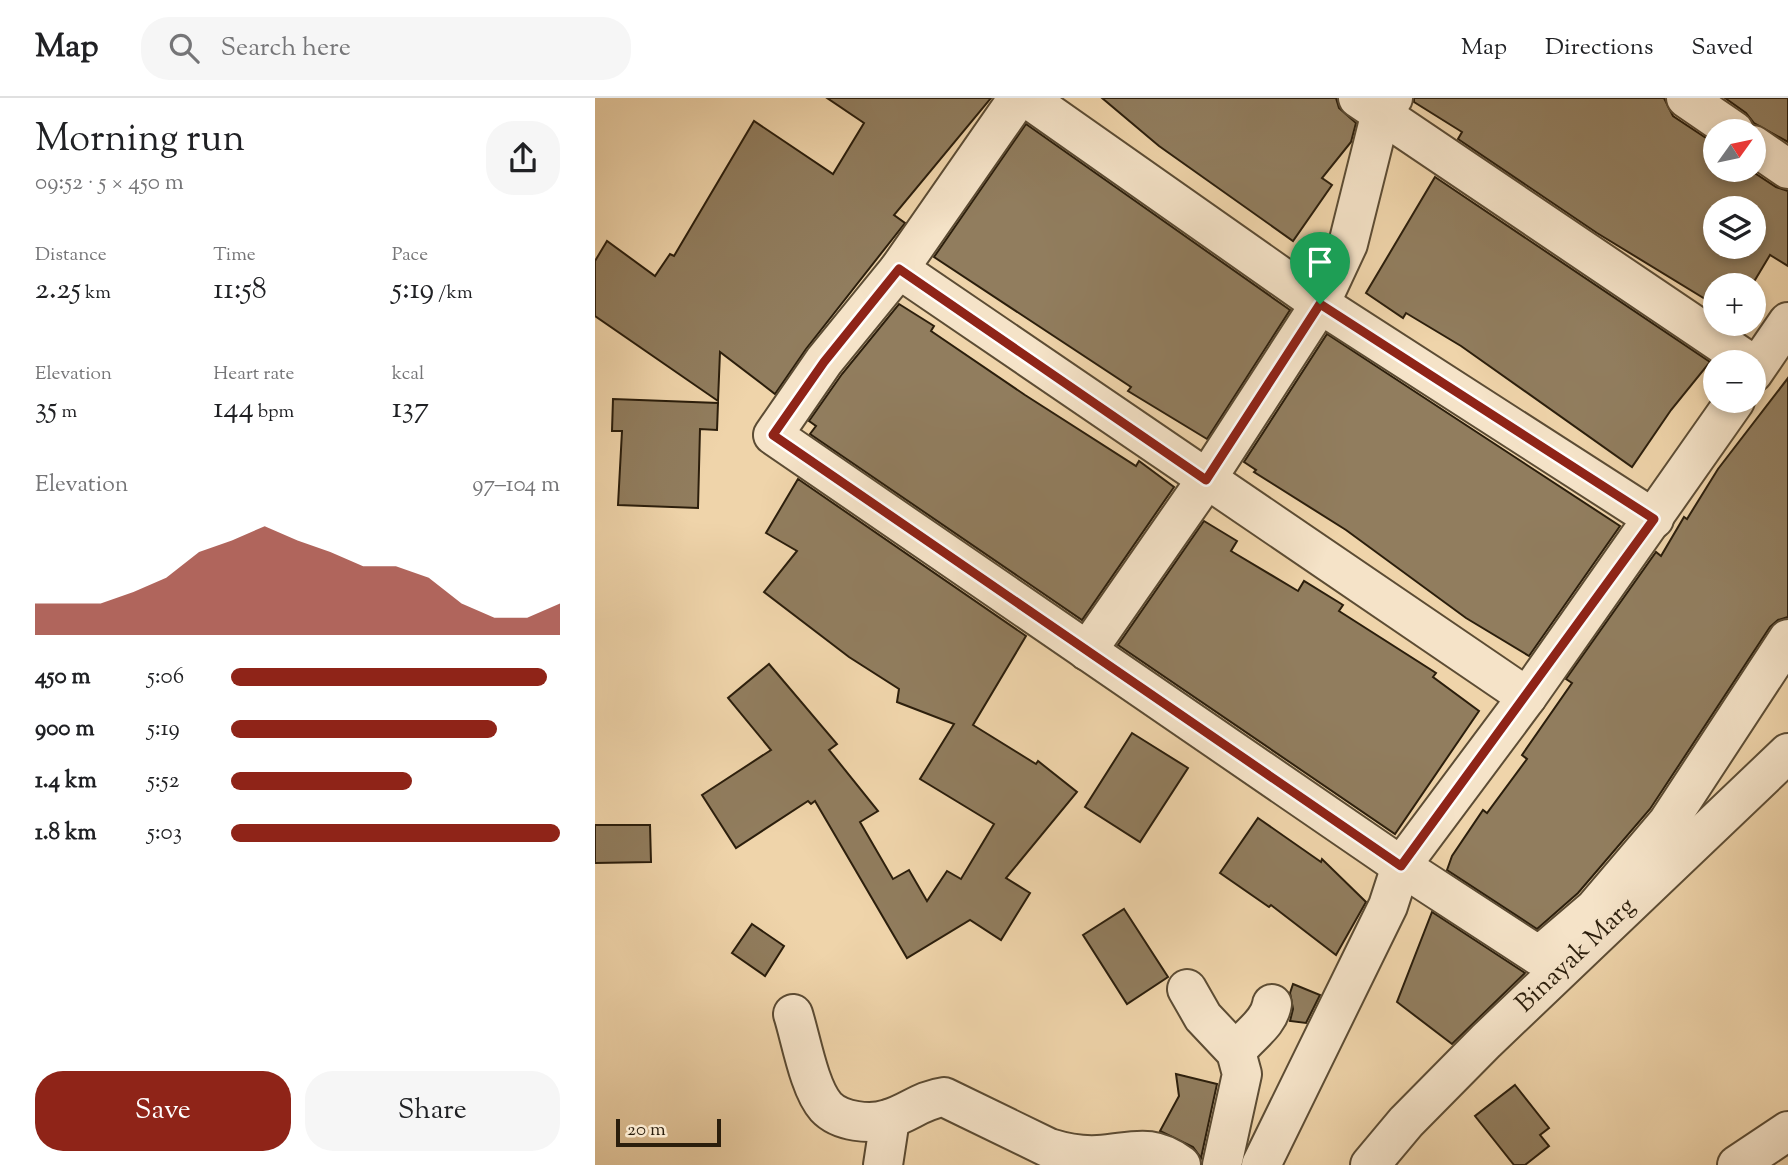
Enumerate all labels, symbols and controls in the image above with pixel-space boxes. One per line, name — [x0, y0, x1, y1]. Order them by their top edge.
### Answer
search box — [141, 17, 631, 80]
text: Map — [35, 24, 99, 72]
icon: search — [165, 29, 203, 67]
text: Search here — [221, 30, 351, 67]
text: Map — [1461, 31, 1507, 65]
text: Directions — [1545, 31, 1653, 65]
text: Saved — [1691, 31, 1753, 65]
text: Morning run — [35, 114, 245, 168]
north arrow — [1703, 119, 1766, 182]
map controls — [1703, 119, 1766, 413]
button: share — [486, 121, 560, 195]
text: 09:52 · 5 × 450 m — [35, 167, 184, 200]
button: layers — [1703, 196, 1766, 259]
pin — [1290, 232, 1350, 304]
text: Distance — [35, 242, 107, 269]
text: Time — [213, 242, 256, 269]
text: Pace — [392, 242, 428, 269]
icon: arrive — [1301, 243, 1339, 281]
text: 2.25 — [35, 269, 81, 312]
text: 11:58 — [213, 269, 267, 312]
text: 5:19 — [392, 269, 434, 312]
button: + — [1703, 273, 1766, 336]
text: km — [81, 280, 111, 307]
text: /km — [434, 280, 473, 307]
button: − — [1703, 350, 1766, 413]
text: Elevation — [35, 361, 112, 388]
text: Heart rate — [213, 361, 294, 388]
text: kcal — [392, 361, 424, 388]
text: 35 — [35, 388, 57, 431]
text: 144 — [213, 388, 254, 431]
text: 137 — [392, 388, 429, 431]
text: m — [57, 399, 77, 426]
text: bpm — [254, 399, 294, 426]
text: Elevation — [35, 469, 128, 502]
text: 97–104 m — [472, 469, 560, 502]
text: 450 m — [35, 661, 91, 694]
text: 5:06 — [147, 661, 184, 694]
text: 900 m — [35, 713, 94, 746]
text: 5:19 — [147, 713, 180, 746]
text: 1.4 km — [35, 765, 97, 798]
text: 5:52 — [147, 765, 179, 798]
text: 1.8 km — [35, 817, 97, 850]
text: 5:03 — [147, 817, 182, 850]
street label: Binayak Marg — [1507, 889, 1644, 1022]
button: Save — [35, 1071, 291, 1151]
button: Share — [305, 1071, 560, 1151]
scale bar — [616, 1116, 721, 1148]
text: 20 m — [627, 1117, 666, 1144]

